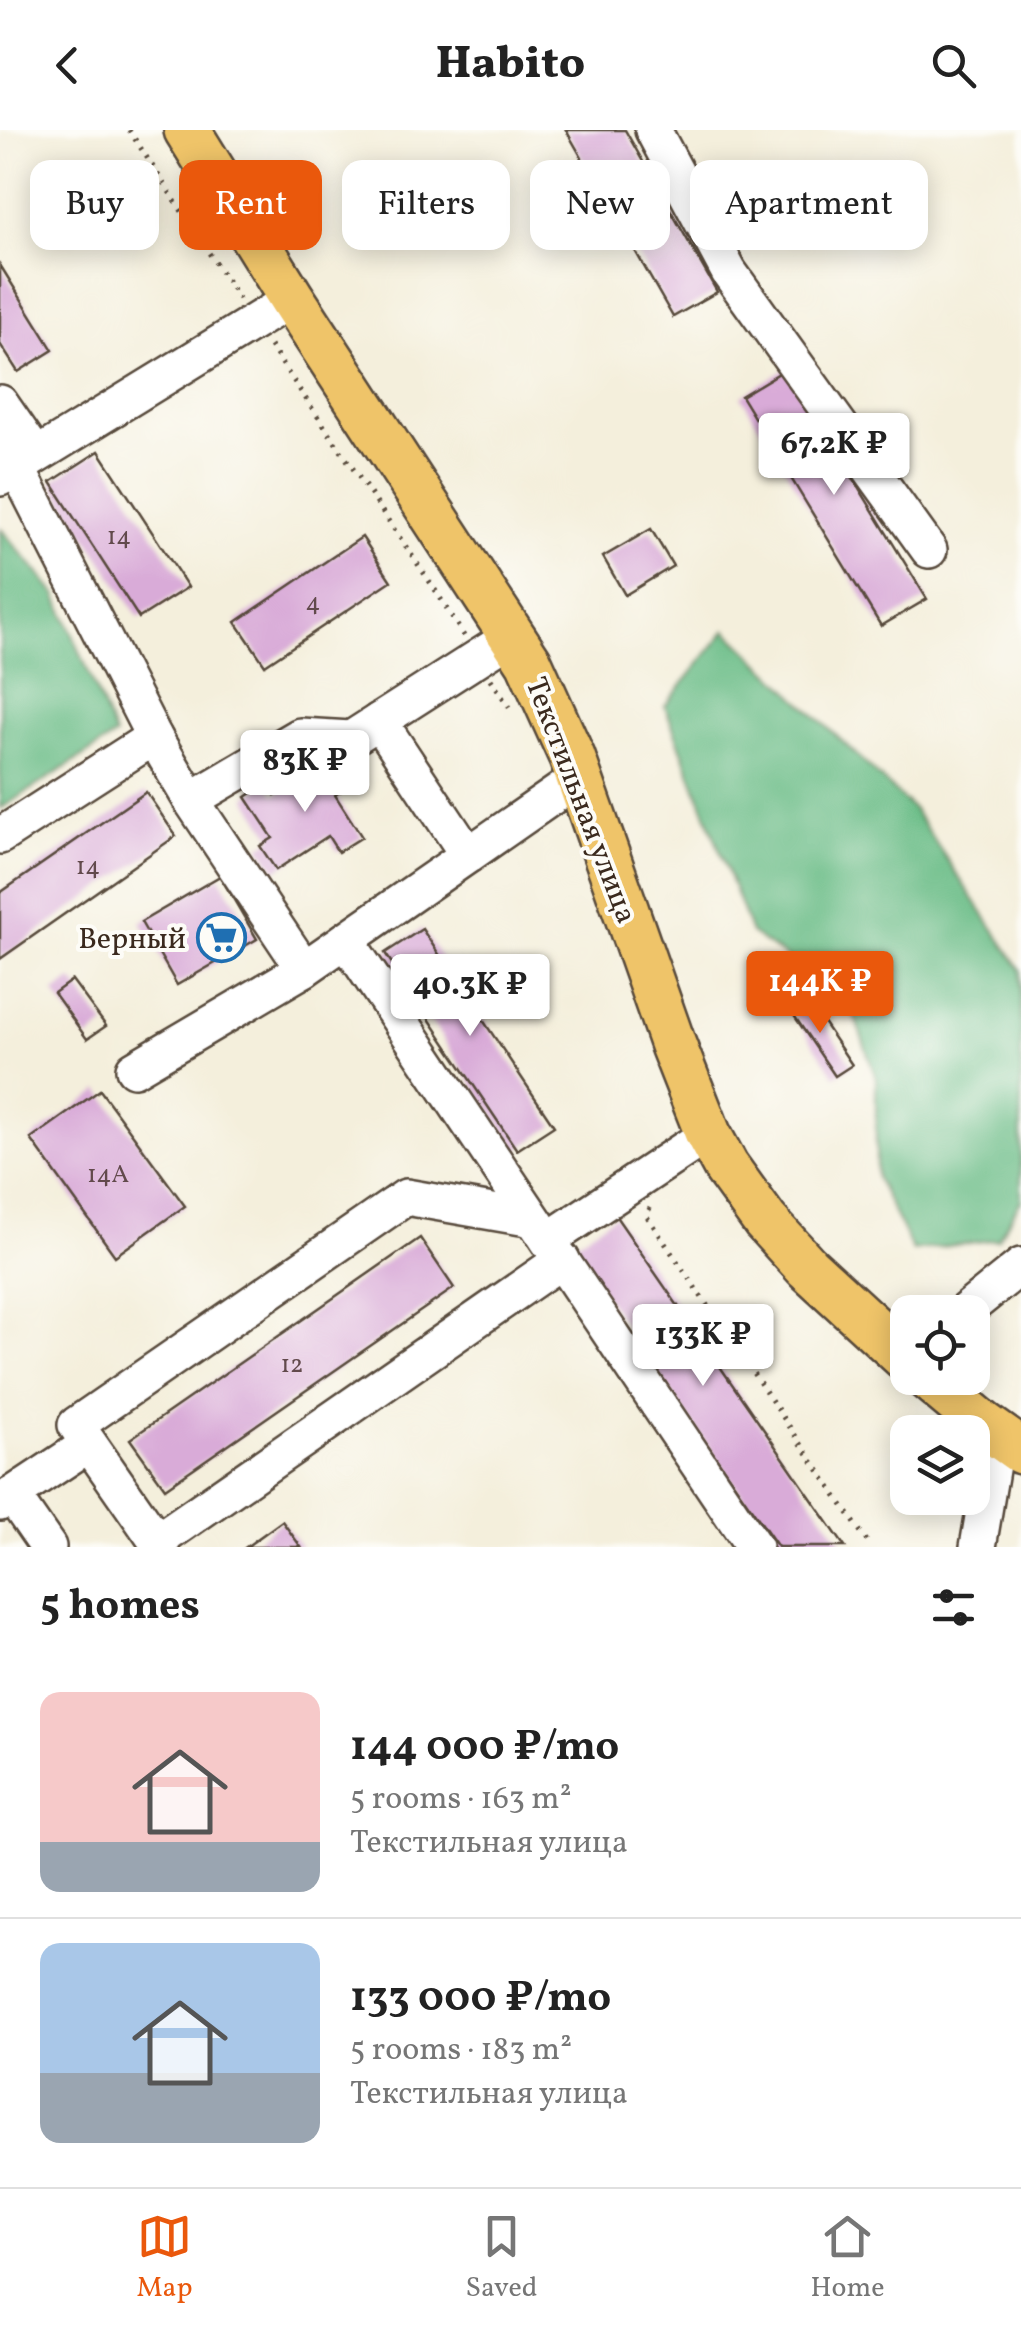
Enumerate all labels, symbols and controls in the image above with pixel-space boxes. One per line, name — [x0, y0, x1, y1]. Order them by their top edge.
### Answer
text: Habito — [436, 34, 585, 97]
icon: back — [40, 38, 95, 93]
icon: search — [926, 38, 981, 93]
chip: Buy — [30, 160, 159, 250]
chip: Rent — [179, 160, 322, 250]
chip: Filters — [342, 160, 510, 250]
chip: New — [530, 160, 670, 250]
chip: Apartment — [690, 160, 928, 250]
pin: 67.2K ₽ — [742, 413, 926, 498]
text: 67.2K ₽ — [781, 423, 887, 467]
house number: 14 — [107, 520, 131, 555]
house number: 4 — [306, 586, 320, 621]
street label: Текстильная улица — [514, 672, 646, 930]
pin: 83K ₽ — [235, 730, 375, 815]
text: 83K ₽ — [262, 740, 348, 784]
house number: 14 — [76, 850, 100, 885]
supermarket icon: Верный — [195, 912, 247, 964]
place label: Верный — [78, 919, 186, 961]
pin: 144K ₽ — [739, 951, 901, 1036]
pin: 40.3K ₽ — [378, 954, 562, 1039]
text: 144K ₽ — [768, 961, 872, 1005]
text: 40.3K ₽ — [413, 964, 527, 1008]
house number: 14А — [87, 1158, 129, 1193]
map controls — [890, 1295, 990, 1515]
button: locate — [890, 1295, 990, 1395]
pin: 133K ₽ — [622, 1304, 784, 1389]
text: 133K ₽ — [655, 1314, 751, 1358]
house number: 12 — [280, 1348, 304, 1383]
button: layers — [890, 1415, 990, 1515]
text: 5 homes — [40, 1578, 200, 1637]
icon: filters — [926, 1580, 981, 1635]
text: 144 000 ₽/mo — [350, 1719, 619, 1778]
icon: home — [120, 1732, 240, 1852]
text: 5 rooms · 163 m² — [350, 1778, 572, 1822]
text: Текстильная улица — [350, 1822, 628, 1866]
text: 133 000 ₽/mo — [350, 1970, 611, 2029]
icon: home — [120, 1983, 240, 2103]
text: 5 rooms · 183 m² — [350, 2029, 572, 2073]
text: Текстильная улица — [350, 2073, 628, 2117]
tab: Map — [136, 2209, 193, 2308]
tab: Saved — [465, 2209, 538, 2308]
tab: Home — [810, 2209, 885, 2308]

